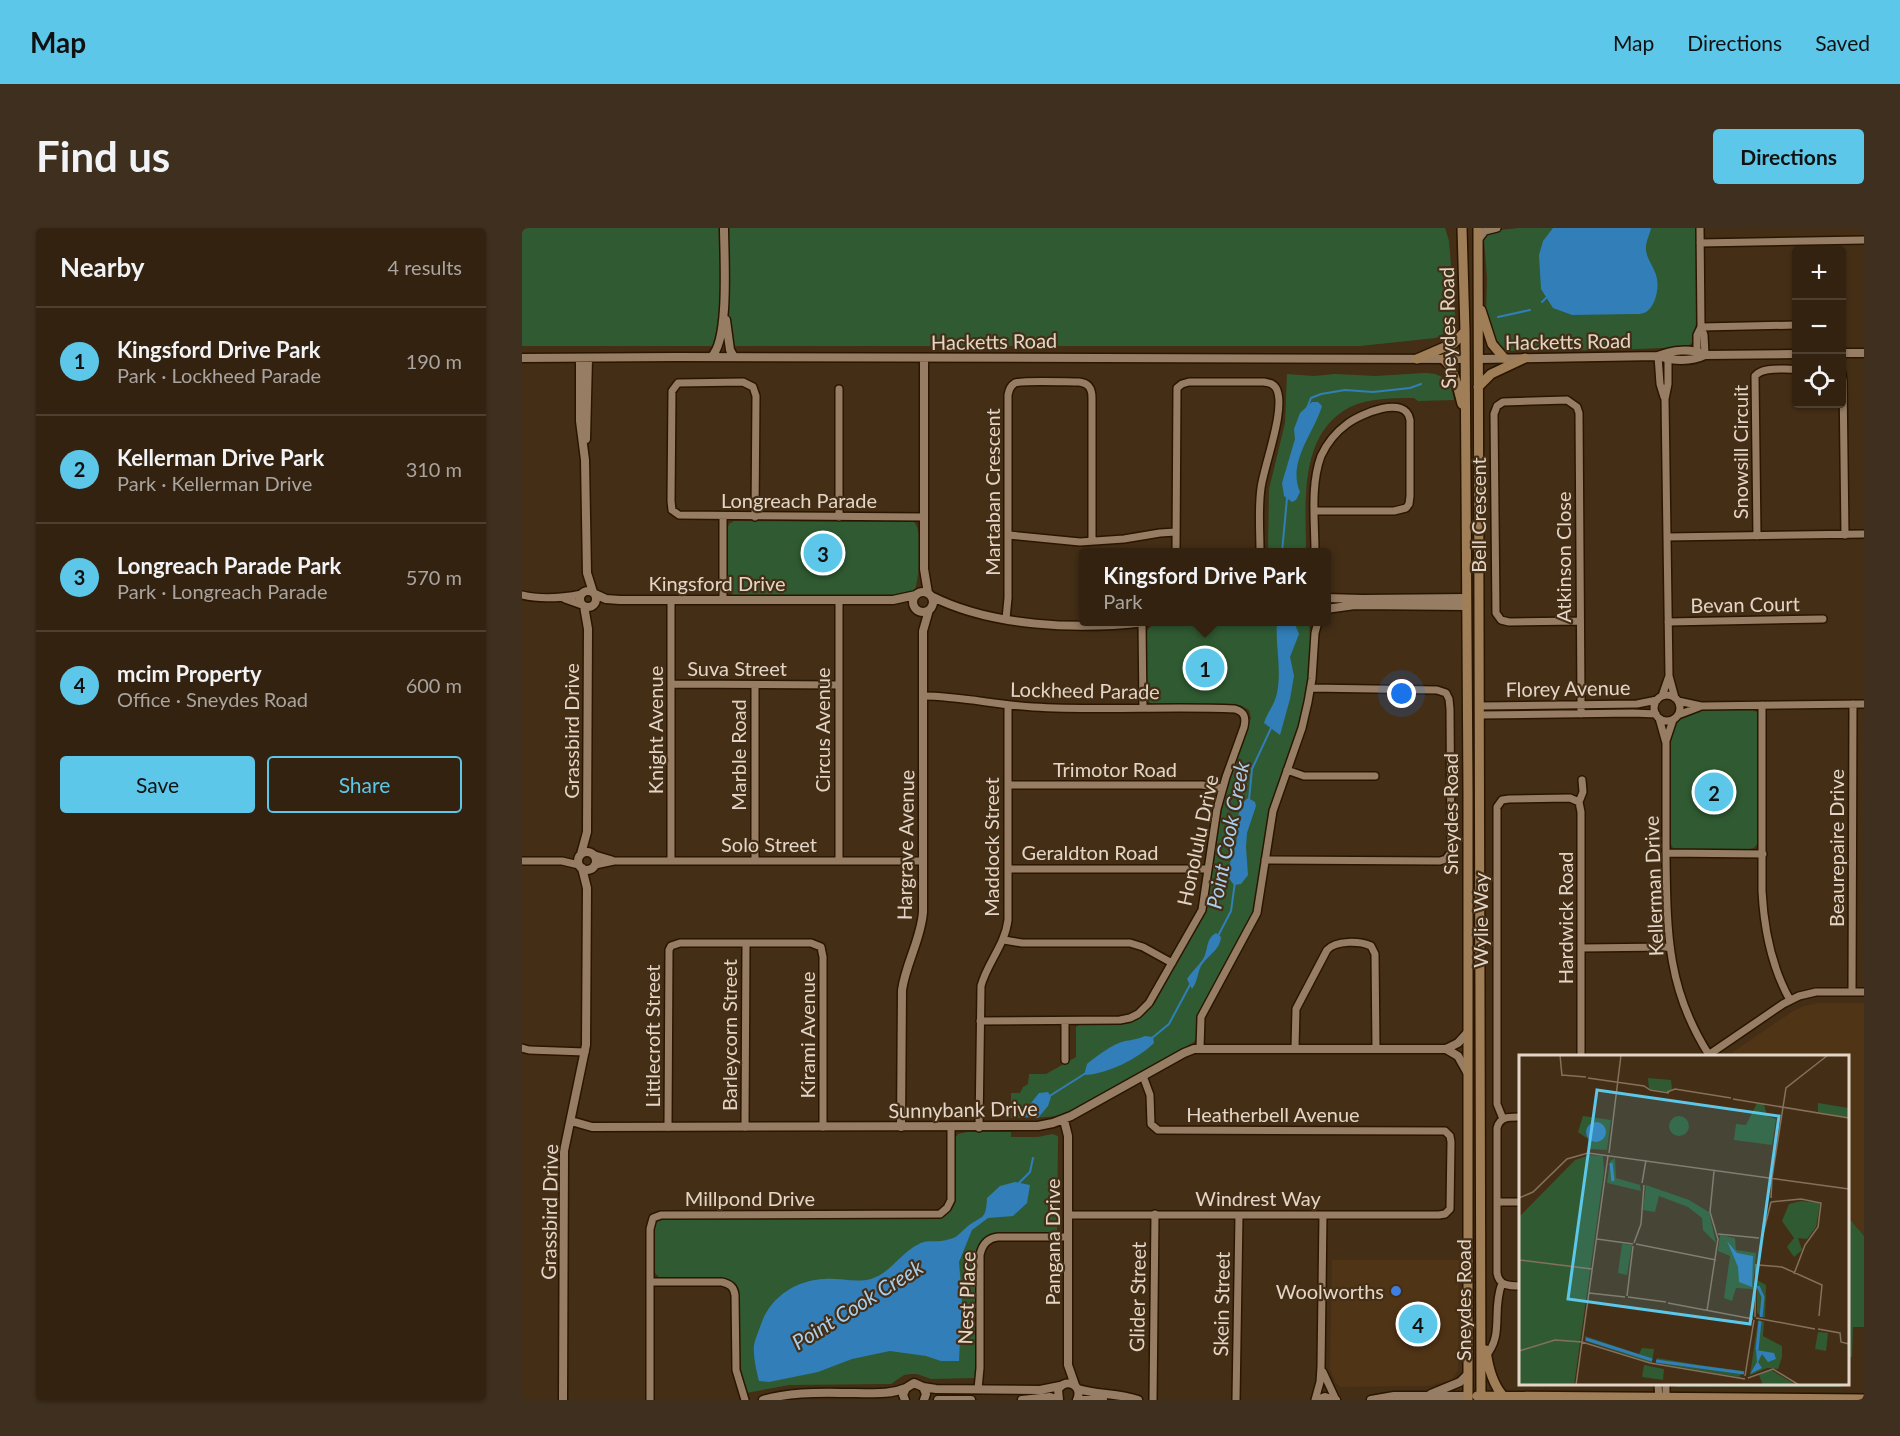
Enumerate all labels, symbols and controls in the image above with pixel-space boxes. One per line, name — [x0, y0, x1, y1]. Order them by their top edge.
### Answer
text: Map — [30, 25, 86, 59]
text: Map — [1613, 30, 1654, 55]
text: Directions — [1687, 30, 1782, 55]
text: Saved — [1815, 30, 1870, 55]
button: Directions — [1713, 129, 1864, 184]
text: Find us — [36, 131, 170, 181]
map controls — [1792, 246, 1846, 408]
button: + — [1792, 246, 1846, 300]
text: Nearby — [60, 251, 145, 283]
text: 4 results — [387, 255, 462, 279]
street label: Sneydes Road — [1434, 267, 1460, 389]
button: − — [1792, 300, 1846, 354]
street label: Hacketts Road — [931, 328, 1057, 354]
street label: Hacketts Road — [1505, 328, 1631, 354]
text: Kingsford Drive Park — [117, 336, 320, 363]
text: 1 — [74, 349, 85, 373]
text: 190 m — [406, 349, 462, 373]
button: locate — [1792, 354, 1846, 408]
text: Park · Lockheed Parade — [117, 363, 321, 387]
street label: Snowsill Circuit — [1728, 385, 1752, 519]
street label: Martaban Crescent — [980, 408, 1004, 576]
text: Kellerman Drive Park — [117, 444, 324, 471]
text: 2 — [74, 457, 85, 481]
text: 310 m — [406, 457, 462, 481]
street label: Bell Crescent — [1466, 457, 1490, 573]
text: Park · Kellerman Drive — [117, 471, 312, 495]
street label: Longreach Parade — [721, 488, 877, 512]
street label: Atkinson Close — [1551, 491, 1575, 623]
pin: 3 — [804, 530, 842, 576]
popup — [1079, 548, 1331, 626]
text: Longreach Parade Park — [117, 552, 341, 579]
text: Kingsford Drive Park — [1103, 562, 1307, 589]
text: 3 — [74, 565, 85, 589]
text: 570 m — [406, 565, 462, 589]
street label: Kingsford Drive — [648, 571, 786, 595]
text: Park · Longreach Parade — [117, 579, 328, 603]
text: Park — [1103, 589, 1142, 613]
street label: Bevan Court — [1690, 591, 1800, 617]
pin: 1 — [1186, 646, 1224, 690]
street label: Suva Street — [687, 656, 787, 680]
text: mcim Property — [117, 660, 262, 687]
street label: Grassbird Drive — [559, 663, 583, 799]
street label: Knight Avenue — [643, 666, 667, 794]
street label: Circus Avenue — [810, 667, 834, 793]
text: 4 — [74, 673, 85, 697]
text: 600 m — [406, 673, 462, 697]
street label: Florey Avenue — [1505, 675, 1631, 701]
street label: Lockheed Parade — [1010, 677, 1160, 703]
your location — [1387, 679, 1416, 708]
text: Office · Sneydes Road — [117, 687, 308, 711]
street label: Marble Road — [726, 699, 750, 811]
street label: Sneydes Road — [1438, 753, 1462, 875]
button: Save — [60, 756, 255, 813]
button: Share — [267, 756, 462, 813]
street label: Trimotor Road — [1053, 757, 1177, 781]
water label: Point Cook Creek — [1200, 758, 1254, 911]
street label: Beaurepaire Drive — [1824, 769, 1848, 927]
street label: Hargrave Avenue — [892, 770, 918, 920]
pin: 2 — [1694, 770, 1734, 814]
street label: Honolulu Drive — [1171, 772, 1223, 908]
street label: Maddock Street — [979, 777, 1003, 917]
street label: Kellerman Drive — [1639, 815, 1667, 957]
street label: Solo Street — [721, 832, 817, 856]
street label: Geraldton Road — [1021, 840, 1159, 864]
street label: Hardwick Road — [1553, 852, 1577, 984]
street label: Wylie Way — [1468, 872, 1492, 968]
street label: Barleycorn Street — [717, 959, 741, 1111]
street label: Littlecroft Street — [640, 964, 664, 1108]
street label: Kirami Avenue — [795, 971, 819, 1099]
inset map — [1519, 1055, 1849, 1385]
street label: Sunnybank Drive — [888, 1096, 1038, 1122]
street label: Heatherbell Avenue — [1186, 1102, 1360, 1126]
street label: Grassbird Drive — [536, 1144, 562, 1280]
street label: Pangana Drive — [1040, 1178, 1064, 1306]
street label: Millpond Drive — [685, 1186, 815, 1210]
street label: Windrest Way — [1195, 1186, 1321, 1210]
street label: Sneydes Road — [1451, 1239, 1475, 1361]
street label: Glider Street — [1124, 1242, 1150, 1352]
street label: Nest Place — [952, 1251, 980, 1345]
street label: Skein Street — [1208, 1252, 1234, 1356]
water label: Point Cook Creek — [787, 1253, 928, 1354]
place label: Woolworths — [1276, 1279, 1384, 1303]
marker: Woolworths — [1389, 1284, 1403, 1298]
pin: 4 — [1398, 1302, 1438, 1346]

